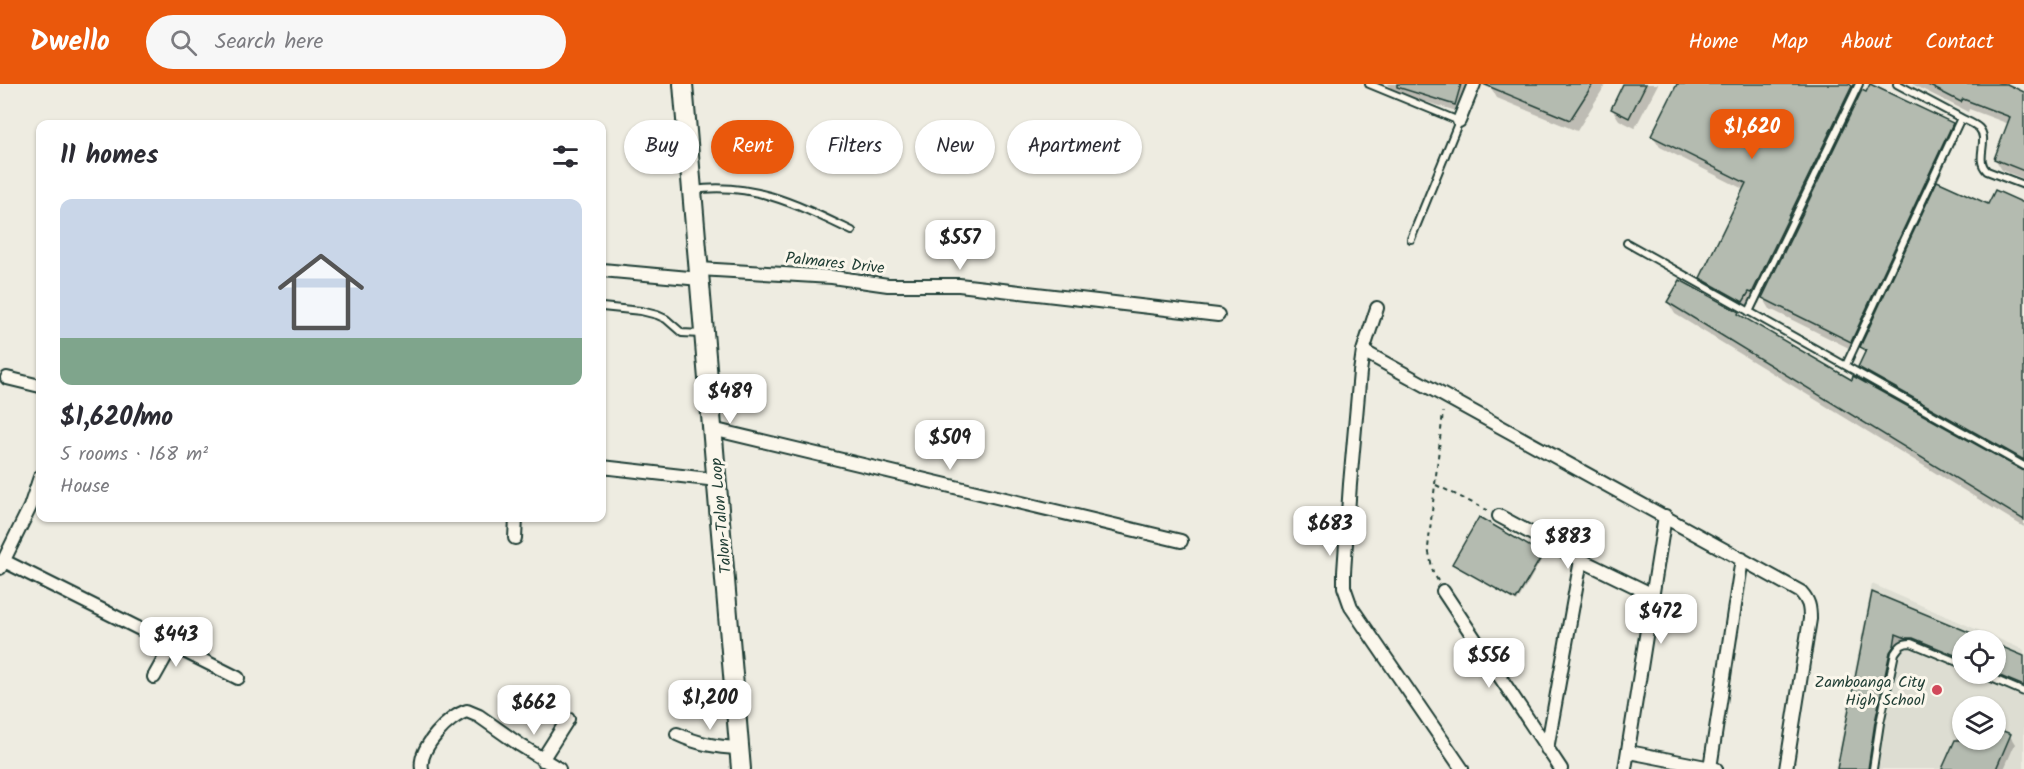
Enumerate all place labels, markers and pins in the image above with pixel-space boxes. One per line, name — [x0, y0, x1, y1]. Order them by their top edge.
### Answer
pin: $1,620 — [1703, 109, 1801, 160]
pin: $557 — [924, 220, 996, 271]
pin: $489 — [694, 374, 766, 425]
pin: $509 — [914, 420, 986, 471]
pin: $683 — [1294, 506, 1366, 557]
pin: $883 — [1532, 519, 1604, 570]
pin: $472 — [1625, 594, 1697, 645]
pin: $443 — [140, 617, 212, 668]
pin: $556 — [1453, 638, 1525, 689]
place label: Zamboanga City High School — [1815, 670, 1925, 713]
pin: $1,200 — [661, 680, 759, 731]
marker: Zamboanga City High School — [1930, 683, 1944, 697]
pin: $662 — [498, 685, 570, 736]

